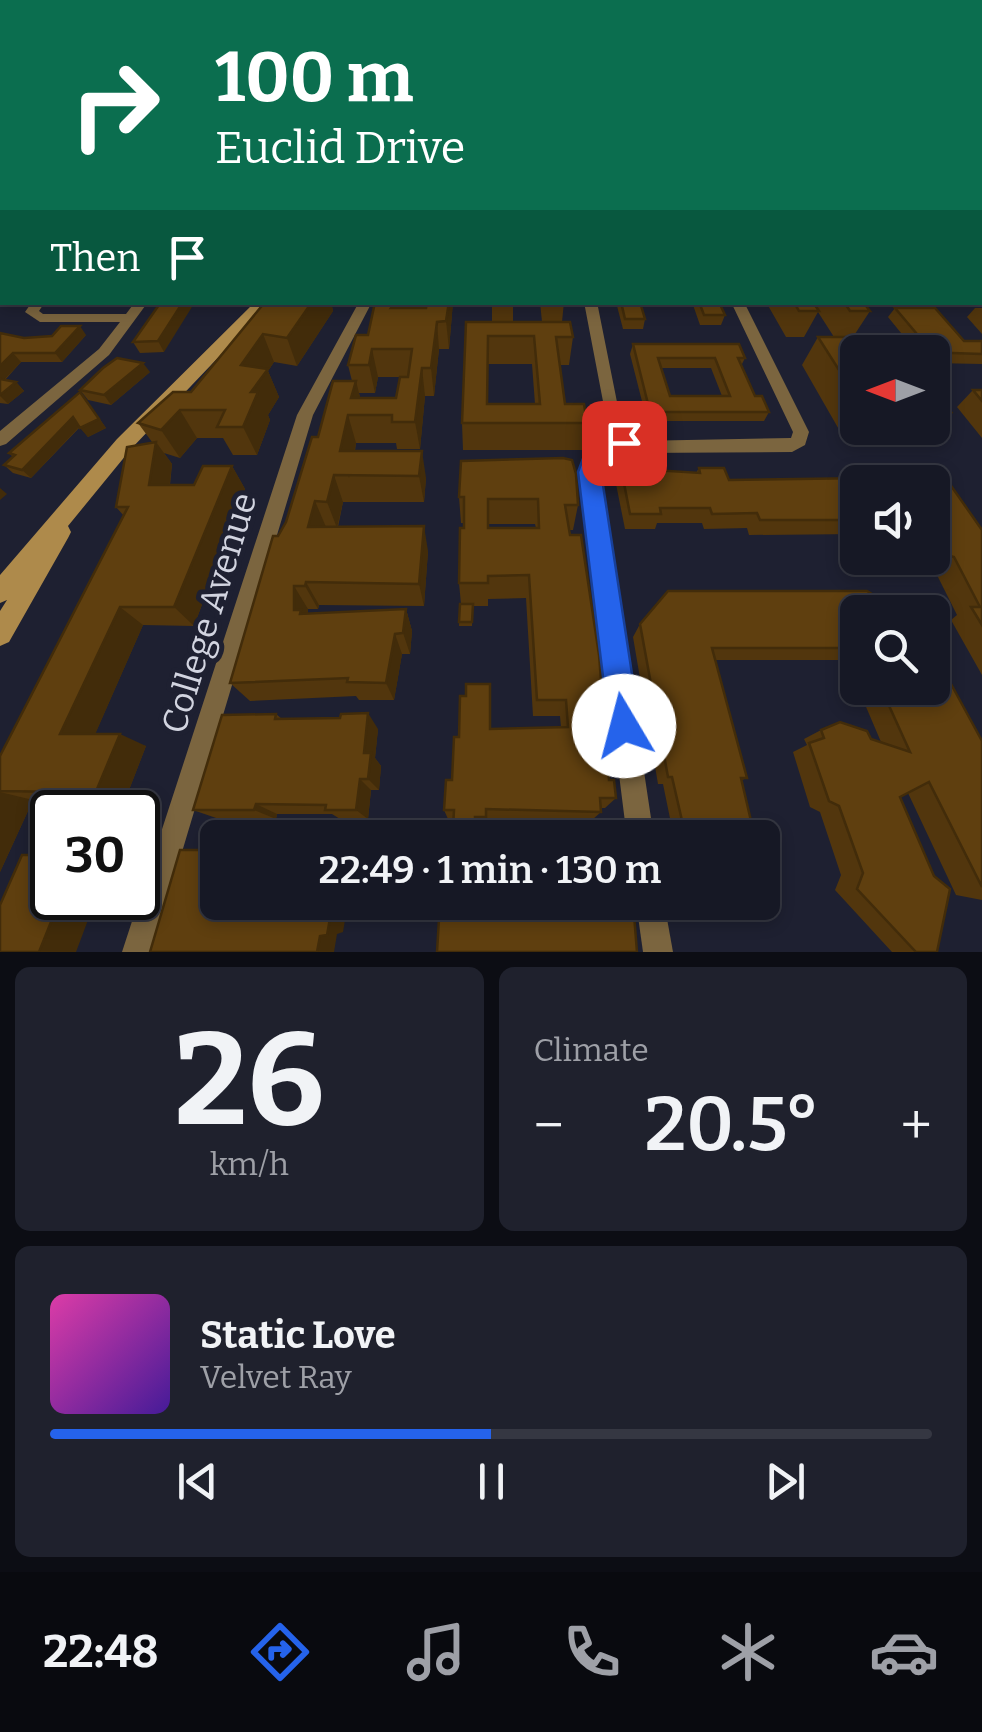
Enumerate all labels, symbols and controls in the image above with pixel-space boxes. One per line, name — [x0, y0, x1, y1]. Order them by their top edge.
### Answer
text: 100 m — [215, 36, 414, 120]
icon: right — [50, 40, 180, 170]
text: Euclid Drive — [215, 121, 465, 175]
icon: arrive — [160, 230, 215, 285]
text: Then — [50, 235, 140, 281]
north arrow — [840, 335, 950, 445]
map controls — [840, 335, 950, 705]
pin — [582, 401, 667, 486]
icon: arrive — [597, 416, 652, 471]
button: sound — [840, 465, 950, 575]
street label: College Avenue — [152, 488, 266, 738]
button: search — [840, 595, 950, 705]
position arrow — [572, 674, 676, 778]
speed limit sign: 30 — [30, 790, 160, 920]
text: 22:49 · 1 min · 130 m — [319, 847, 661, 893]
text: 26 — [174, 1002, 324, 1158]
text: Climate — [534, 1031, 649, 1069]
text: 20.5° — [644, 1080, 820, 1170]
text: − — [534, 1093, 564, 1159]
text: + — [901, 1093, 932, 1159]
text: km/h — [210, 1145, 289, 1183]
text: Static Love — [200, 1312, 396, 1358]
text: Velvet Ray — [200, 1358, 352, 1396]
icon: previous — [170, 1454, 225, 1509]
icon: pause — [464, 1454, 519, 1509]
icon: next — [758, 1454, 813, 1509]
icon: directions — [245, 1617, 315, 1687]
icon: music — [401, 1617, 471, 1687]
icon: phone — [557, 1617, 627, 1687]
icon: climate — [713, 1617, 783, 1687]
icon: car — [869, 1617, 939, 1687]
text: 22:48 — [43, 1625, 159, 1679]

